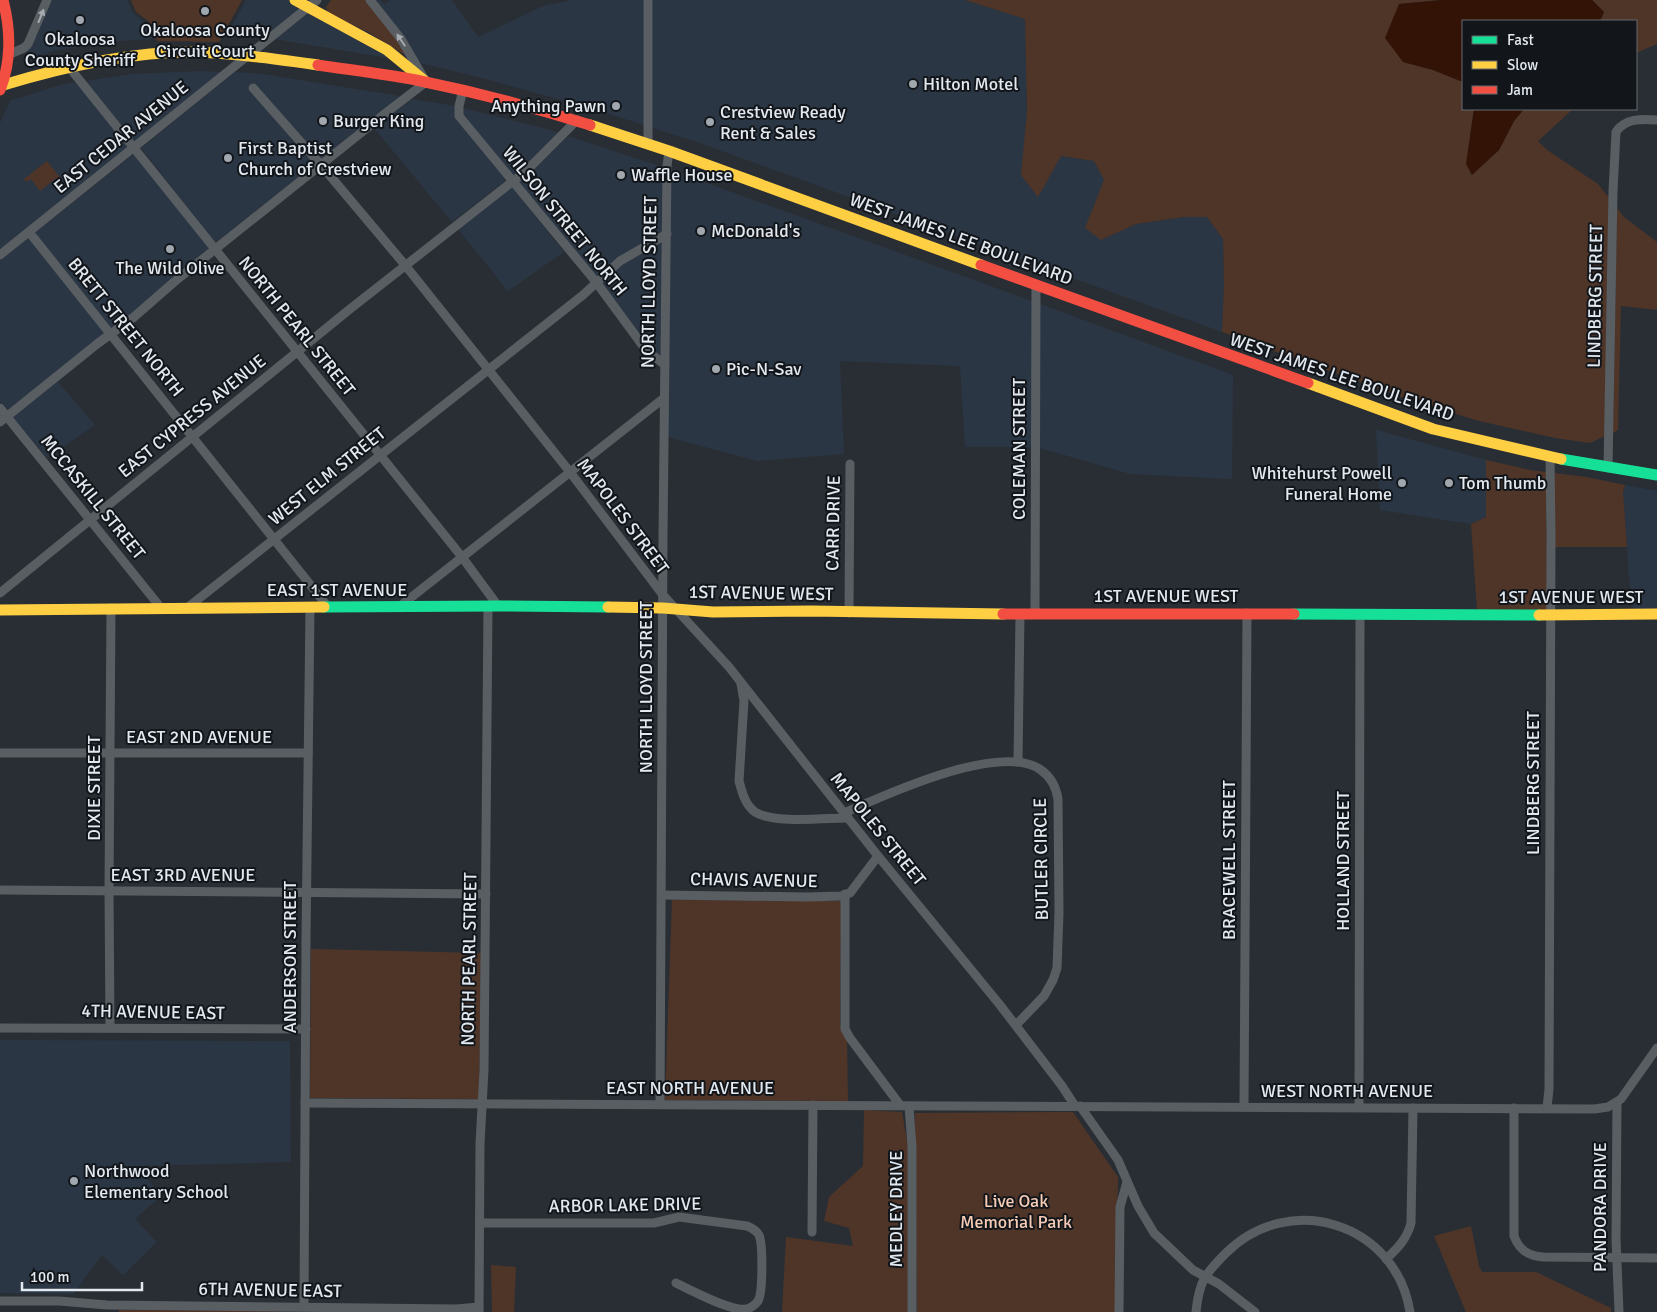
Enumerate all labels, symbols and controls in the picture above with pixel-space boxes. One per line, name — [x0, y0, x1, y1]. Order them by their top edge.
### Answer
marker: Okaloosa County Circuit Court — [199, 5, 211, 17]
one-way arrow — [37, 9, 45, 23]
marker: Okaloosa County Sheriff — [74, 14, 86, 26]
place label: Okaloosa County Circuit Court — [140, 19, 270, 62]
legend — [1462, 20, 1637, 110]
place label: Okaloosa County Sheriff — [25, 28, 137, 71]
text: Fast — [1507, 31, 1534, 49]
one-way arrow — [396, 34, 406, 47]
text: Slow — [1507, 56, 1538, 74]
place label: Hilton Motel — [923, 73, 1018, 95]
street label: EAST CEDAR AVENUE — [49, 76, 193, 198]
marker: Hilton Motel — [907, 78, 919, 90]
text: Jam — [1507, 81, 1533, 99]
place label: Anything Pawn — [491, 95, 606, 117]
marker: Anything Pawn — [610, 100, 622, 112]
place label: Crestview Ready Rent & Sales — [720, 101, 846, 144]
place label: Burger King — [333, 110, 424, 132]
marker: Burger King — [317, 115, 329, 127]
marker: Crestview Ready Rent & Sales — [704, 116, 716, 128]
place label: First Baptist Church of Crestview — [238, 137, 391, 180]
street label: WILSON STREET NORTH — [498, 142, 632, 300]
marker: First Baptist Church of Crestview — [222, 152, 234, 164]
place label: Waffle House — [631, 164, 732, 186]
marker: Waffle House — [615, 169, 627, 181]
street label: WEST JAMES LEE BOULEVARD — [846, 188, 1076, 290]
street label: NORTH LLOYD STREET — [636, 196, 662, 368]
place label: McDonald's — [711, 220, 800, 242]
street label: LINDBERG STREET — [1583, 224, 1607, 368]
marker: McDonald's — [695, 225, 707, 237]
marker: The Wild Olive — [164, 243, 176, 255]
street label: NORTH PEARL STREET — [234, 252, 360, 400]
street label: BRETT STREET NORTH — [63, 253, 189, 401]
place label: The Wild Olive — [115, 257, 225, 279]
street label: WEST JAMES LEE BOULEVARD — [1227, 328, 1457, 426]
street label: EAST CYPRESS AVENUE — [114, 350, 270, 482]
place label: Pic-N-Sav — [726, 358, 802, 380]
marker: Pic-N-Sav — [710, 363, 722, 375]
street label: COLEMAN STREET — [1008, 378, 1030, 520]
street label: WEST ELM STREET — [264, 422, 390, 530]
street label: MCCASKILL STREET — [36, 430, 150, 564]
street label: MAPOLES STREET — [572, 454, 674, 578]
place label: Whitehurst Powell Funeral Home — [1252, 462, 1392, 505]
place label: Tom Thumb — [1459, 472, 1546, 494]
street label: CARR DRIVE — [821, 475, 845, 571]
marker: Whitehurst Powell Funeral Home — [1396, 477, 1408, 489]
marker: Tom Thumb — [1443, 477, 1455, 489]
street label: EAST 1ST AVENUE — [267, 579, 407, 601]
street label: 1ST AVENUE WEST — [688, 581, 834, 605]
street label: 1ST AVENUE WEST — [1094, 585, 1239, 607]
street label: 1ST AVENUE WEST — [1499, 586, 1644, 608]
street label: NORTH LLOYD STREET — [635, 601, 657, 773]
street label: LINDBERG STREET — [1522, 711, 1544, 855]
street label: EAST 2ND AVENUE — [126, 726, 272, 748]
street label: DIXIE STREET — [83, 735, 105, 841]
street label: MAPOLES STREET — [826, 768, 930, 890]
street label: BRACEWELL STREET — [1218, 780, 1240, 940]
street label: HOLLAND STREET — [1332, 791, 1354, 931]
street label: BUTLER CIRCLE — [1029, 797, 1053, 921]
street label: EAST 3RD AVENUE — [111, 864, 255, 886]
street label: CHAVIS AVENUE — [690, 868, 818, 892]
street label: NORTH PEARL STREET — [456, 872, 482, 1046]
street label: ANDERSON STREET — [279, 881, 301, 1033]
street label: 4TH AVENUE EAST — [81, 1000, 225, 1024]
street label: EAST NORTH AVENUE — [606, 1077, 774, 1099]
street label: WEST NORTH AVENUE — [1261, 1080, 1433, 1102]
street label: PANDORA DRIVE — [1589, 1142, 1611, 1272]
street label: MEDLEY DRIVE — [885, 1150, 907, 1268]
place label: Northwood Elementary School — [84, 1160, 229, 1203]
marker: Northwood Elementary School — [68, 1175, 80, 1187]
park label: Live Oak Memorial Park — [960, 1190, 1072, 1233]
street label: ARBOR LAKE DRIVE — [549, 1193, 701, 1217]
scale bar — [22, 1260, 142, 1292]
text: 100 m — [30, 1268, 70, 1286]
street label: 6TH AVENUE EAST — [198, 1278, 342, 1302]

